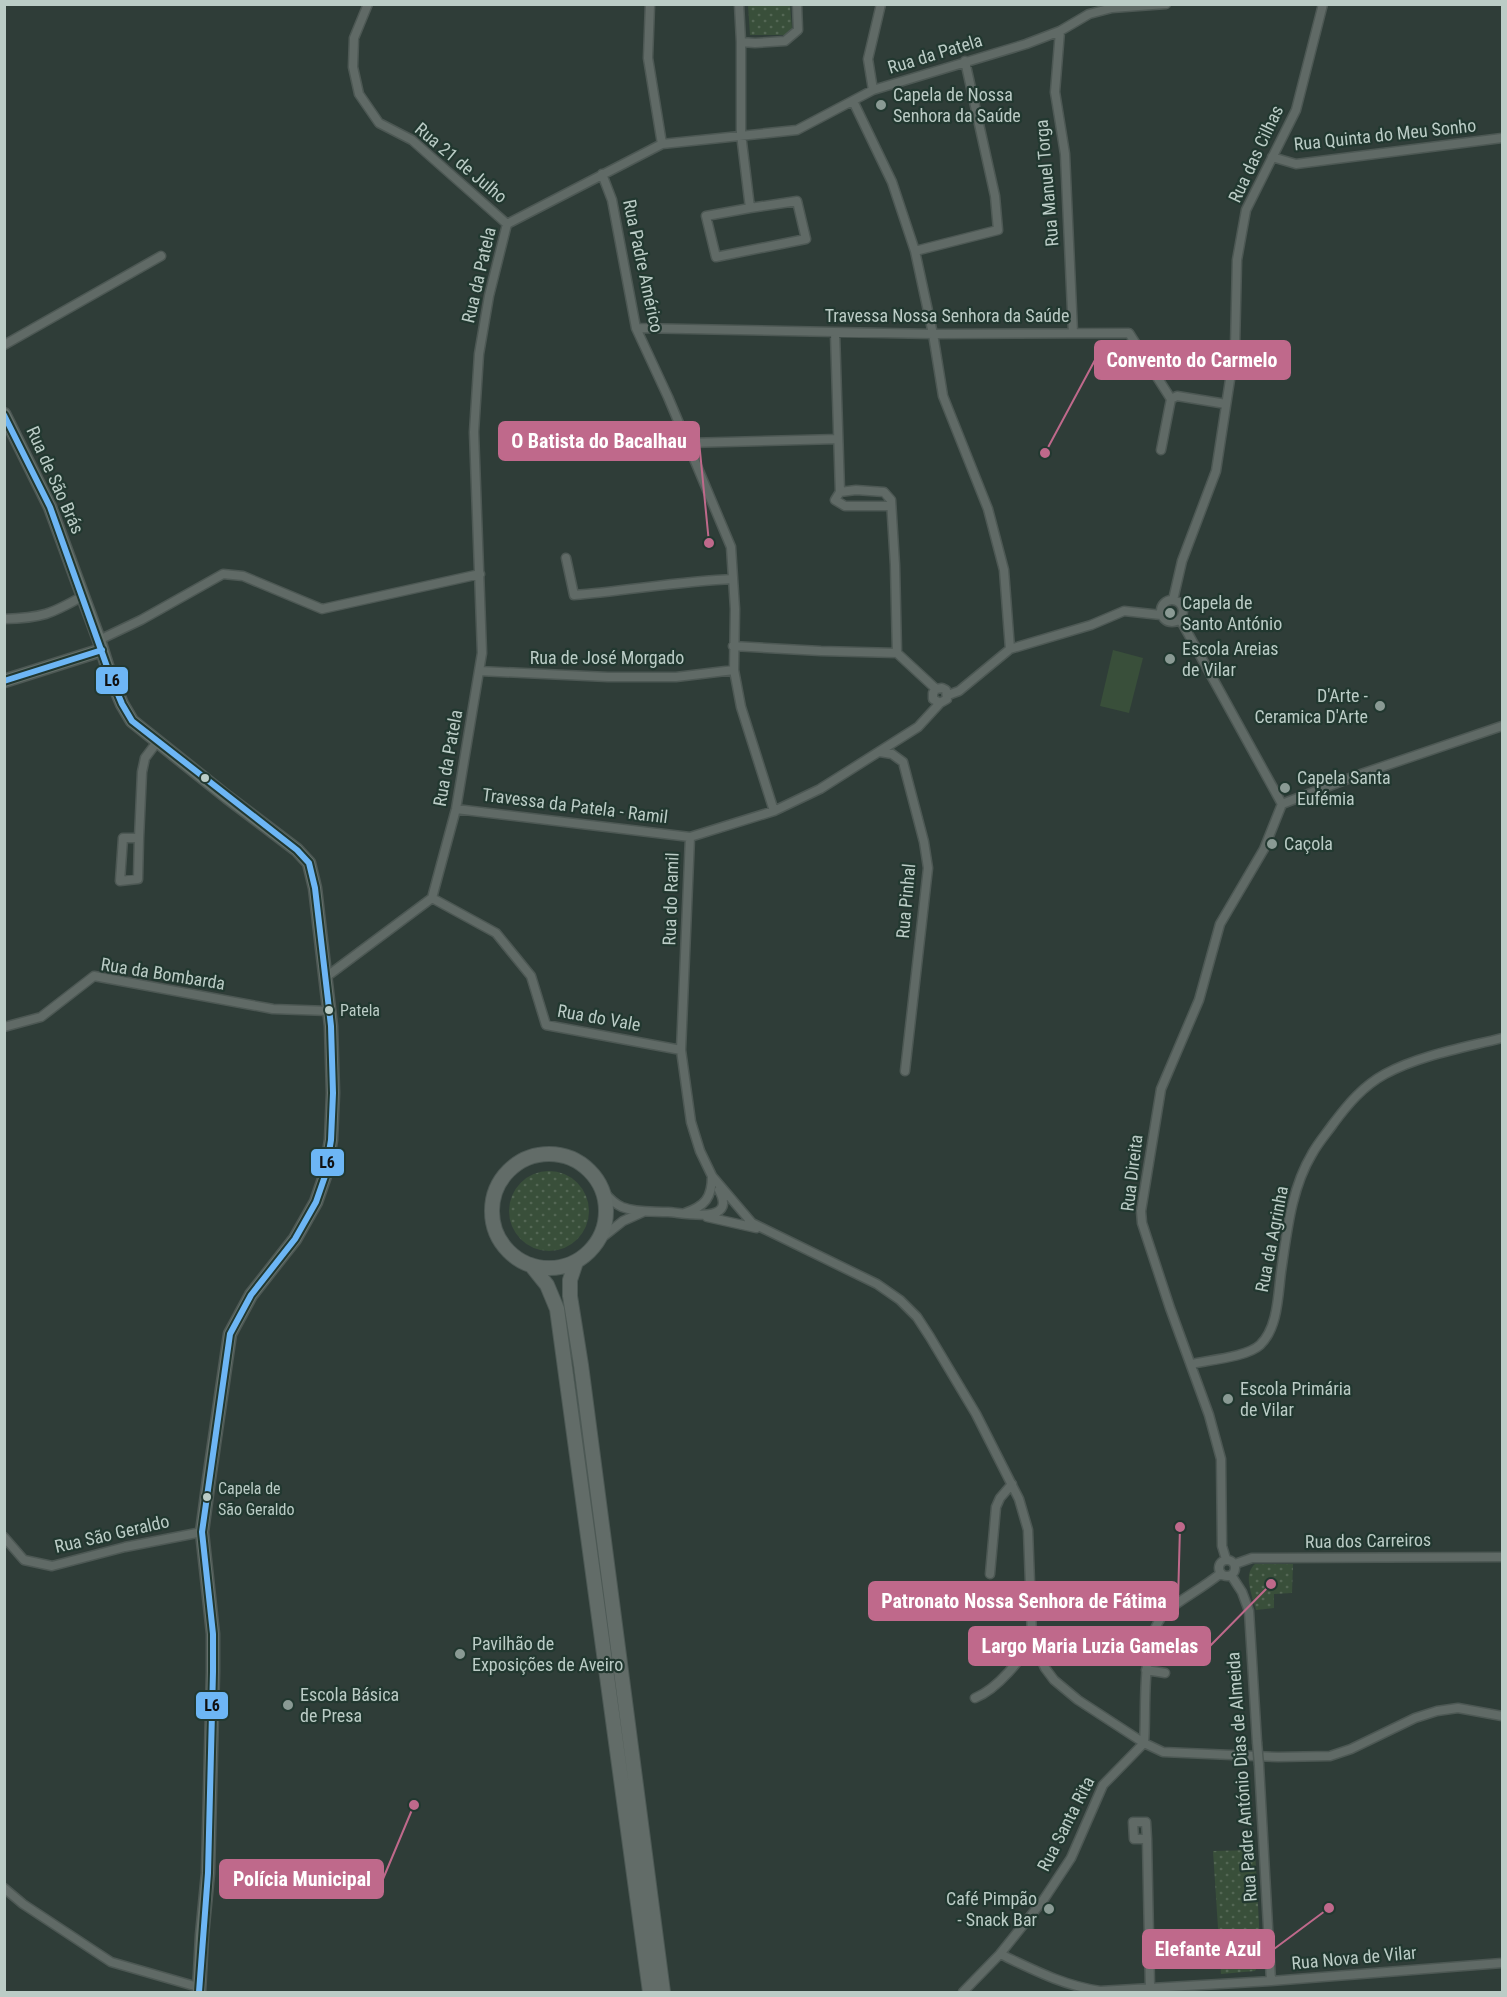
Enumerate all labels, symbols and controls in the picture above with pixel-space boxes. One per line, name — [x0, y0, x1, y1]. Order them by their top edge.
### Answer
street label: Rua da Patela — [885, 29, 985, 78]
place label: Capela de Nossa Senhora da Saúde — [893, 84, 1021, 126]
marker: Capela de Nossa Senhora da Saúde — [874, 98, 888, 112]
street label: Rua das Cilhas — [1224, 102, 1287, 206]
street label: Rua Quinta do Meu Sonho — [1293, 114, 1477, 155]
street label: Rua 21 de Julho — [411, 118, 512, 207]
street label: Rua Manuel Torga — [1030, 119, 1063, 247]
street label: Rua Padre Américo — [619, 197, 668, 334]
street label: Rua da Patela — [457, 225, 500, 325]
street label: Travessa Nossa Senhora da Saúde — [825, 305, 1069, 326]
callout: Convento do Carmelo — [1095, 341, 1290, 379]
text: Convento do Carmelo — [1106, 348, 1278, 372]
callout: O Batista do Bacalhau — [499, 422, 699, 460]
street label: Rua de São Brás — [22, 423, 89, 537]
text: O Batista do Bacalhau — [511, 429, 687, 453]
place label: Capela de Santo António — [1182, 592, 1282, 634]
marker: Capela de Santo António — [1163, 606, 1177, 620]
place label: Escola Areias de Vilar — [1182, 638, 1279, 680]
street label: Rua de José Morgado — [530, 647, 684, 668]
marker: Escola Areias de Vilar — [1163, 652, 1177, 666]
line badge: L6 — [95, 666, 129, 695]
text: L6 — [104, 671, 120, 690]
place label: D'Arte - Ceramica D'Arte — [1254, 685, 1369, 727]
marker: D'Arte - Ceramica D'Arte — [1373, 699, 1387, 713]
street label: Rua da Patela — [429, 708, 466, 808]
place label: Capela Santa Eufémia — [1297, 767, 1391, 809]
unlabelled marker — [199, 772, 211, 784]
marker: Capela Santa Eufémia — [1278, 781, 1292, 795]
street label: Travessa da Patela - Ramil — [481, 784, 669, 827]
place label: Caçola — [1284, 833, 1333, 854]
marker: Caçola — [1265, 837, 1279, 851]
street label: Rua do Ramil — [658, 852, 683, 946]
street label: Rua Pinhal — [892, 863, 919, 939]
street label: Rua da Bombarda — [99, 953, 227, 994]
street label: Rua do Vale — [556, 1000, 642, 1035]
place label: Patela — [340, 1001, 380, 1020]
marker: Patela — [323, 1004, 335, 1016]
street label: Rua Direita — [1116, 1133, 1147, 1213]
line badge: L6 — [310, 1148, 345, 1177]
text: L6 — [319, 1153, 335, 1172]
street label: Rua da Agrinha — [1251, 1184, 1292, 1294]
place label: Escola Primária de Vilar — [1240, 1378, 1351, 1420]
marker: Escola Primária de Vilar — [1221, 1392, 1235, 1406]
place label: Capela de São Geraldo — [218, 1479, 294, 1519]
marker: Capela de São Geraldo — [201, 1491, 213, 1503]
street label: Rua São Geraldo — [52, 1510, 171, 1557]
street label: Rua dos Carreiros — [1305, 1529, 1431, 1552]
callout: Patronato Nossa Senhora de Fátima — [869, 1582, 1178, 1620]
text: Patronato Nossa Senhora de Fátima — [881, 1589, 1167, 1613]
callout: Largo Maria Luzia Gamelas — [969, 1627, 1210, 1665]
place label: Pavilhão de Exposições de Aveiro — [472, 1633, 623, 1675]
text: Largo Maria Luzia Gamelas — [982, 1634, 1198, 1658]
marker: Pavilhão de Exposições de Aveiro — [453, 1647, 467, 1661]
street label: Rua Padre António Dias de Almeida — [1222, 1651, 1261, 1903]
place label: Escola Básica de Presa — [300, 1684, 399, 1726]
line badge: L6 — [195, 1691, 229, 1720]
text: L6 — [204, 1696, 220, 1715]
marker: Escola Básica de Presa — [281, 1698, 295, 1712]
street label: Rua Santa Rita — [1033, 1773, 1098, 1875]
callout: Polícia Municipal — [220, 1860, 383, 1898]
text: Polícia Municipal — [233, 1867, 371, 1891]
place label: Café Pimpão - Snack Bar — [946, 1888, 1038, 1930]
marker: Café Pimpão - Snack Bar — [1042, 1902, 1056, 1916]
callout: Elefante Azul — [1143, 1930, 1274, 1968]
text: Elefante Azul — [1155, 1937, 1261, 1961]
street label: Rua Nova de Vilar — [1291, 1942, 1418, 1973]

